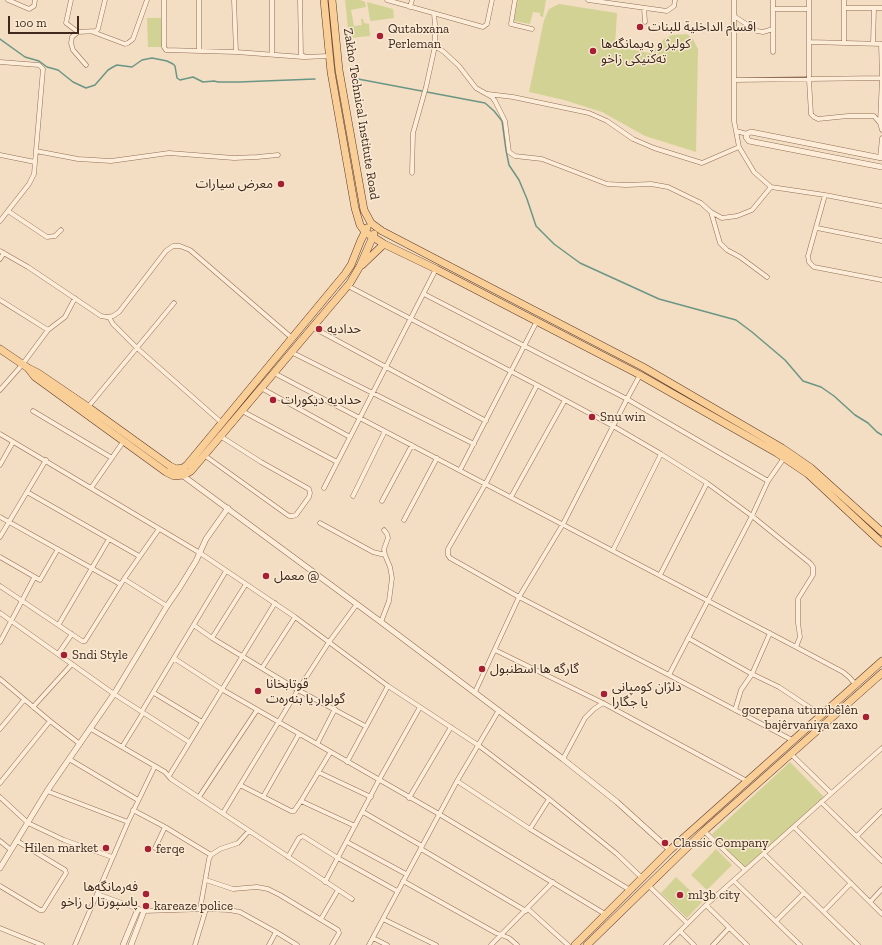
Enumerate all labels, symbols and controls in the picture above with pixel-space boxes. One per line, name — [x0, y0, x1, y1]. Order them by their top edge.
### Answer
scale bar — [10, 8, 81, 34]
text: 100 m — [15, 16, 47, 30]
place label: اقسام الداخلیة للبنات — [648, 19, 756, 35]
place label: Qutabxana Perleman — [388, 21, 449, 52]
marker: اقسام الداخلیة للبنات — [635, 22, 645, 32]
street label: Zakho Technical Institute Road — [340, 27, 382, 201]
marker: Qutabxana Perleman — [375, 31, 385, 41]
place label: كوليژ و په‌يمانگه‌ها ته‌كنيكى زاخو — [601, 36, 691, 67]
marker: كوليژ و په‌يمانگه‌ها ته‌كنيكى زاخو — [588, 46, 598, 56]
place label: معرض سيارات — [195, 176, 273, 192]
marker: معرض سيارات — [276, 179, 286, 189]
place label: حداديه — [327, 321, 361, 337]
marker: حداديه — [314, 324, 324, 334]
place label: حداديه ديكورات — [281, 392, 361, 408]
marker: حداديه ديكورات — [268, 395, 278, 405]
place label: Snu win — [600, 409, 646, 425]
marker: Snu win — [587, 412, 597, 422]
place label: معمل @ — [274, 568, 319, 584]
marker: معمل @ — [261, 571, 271, 581]
place label: Sndi Style — [72, 647, 128, 663]
marker: Sndi Style — [59, 650, 69, 660]
place label: گارگه ها اسطنبول — [490, 661, 579, 677]
marker: گارگه ها اسطنبول — [477, 664, 487, 674]
place label: قوتابخانا گولوار یا بنەرەت — [266, 676, 345, 707]
place label: دلژان کومپانی یا جگارا — [612, 679, 681, 710]
marker: قوتابخانا گولوار یا بنەرەت — [253, 686, 263, 696]
marker: دلژان کومپانی یا جگارا — [599, 689, 609, 699]
place label: gorepana utumbêlên bajêrvaniya zaxo — [742, 702, 858, 733]
marker: gorepana utumbêlên bajêrvaniya zaxo — [861, 712, 871, 722]
place label: Classic Company — [673, 835, 769, 851]
marker: Classic Company — [660, 838, 670, 848]
place label: Hilen market — [24, 840, 98, 856]
place label: ferqe — [156, 841, 185, 857]
marker: Hilen market — [101, 843, 111, 853]
marker: ferqe — [143, 844, 153, 854]
place label: فەرمانگەها پاسپورتا ل زاخو — [61, 879, 138, 910]
place label: ml3b city — [688, 887, 740, 903]
marker: فەرمانگەها پاسپورتا ل زاخو — [141, 889, 151, 899]
marker: ml3b city — [675, 890, 685, 900]
place label: kareaze police — [154, 898, 233, 914]
marker: kareaze police — [141, 901, 151, 911]

